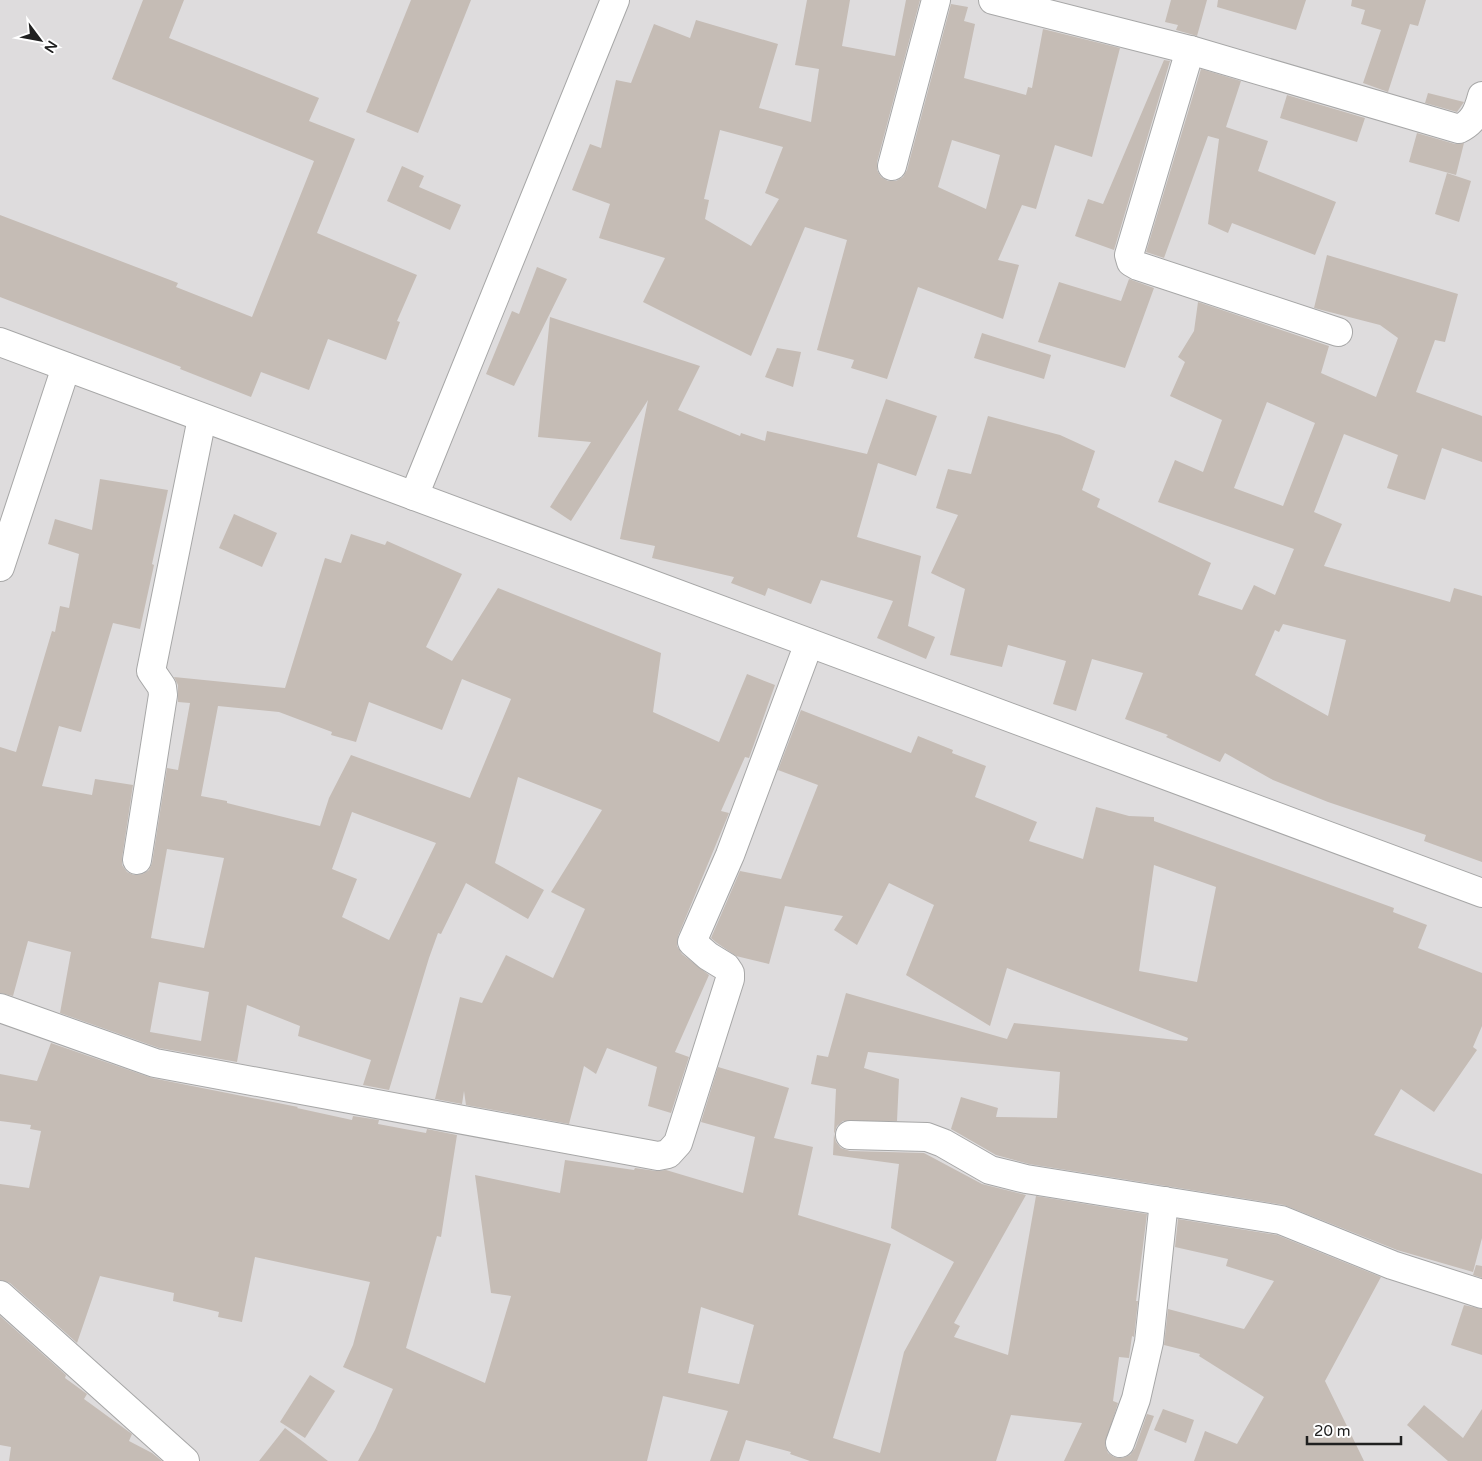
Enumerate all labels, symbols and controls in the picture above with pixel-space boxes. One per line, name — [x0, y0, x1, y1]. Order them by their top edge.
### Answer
north arrow — [15, 15, 65, 65]
text: N — [40, 37, 61, 56]
scale bar — [1307, 1414, 1401, 1446]
text: 20 m — [1314, 1422, 1351, 1440]

